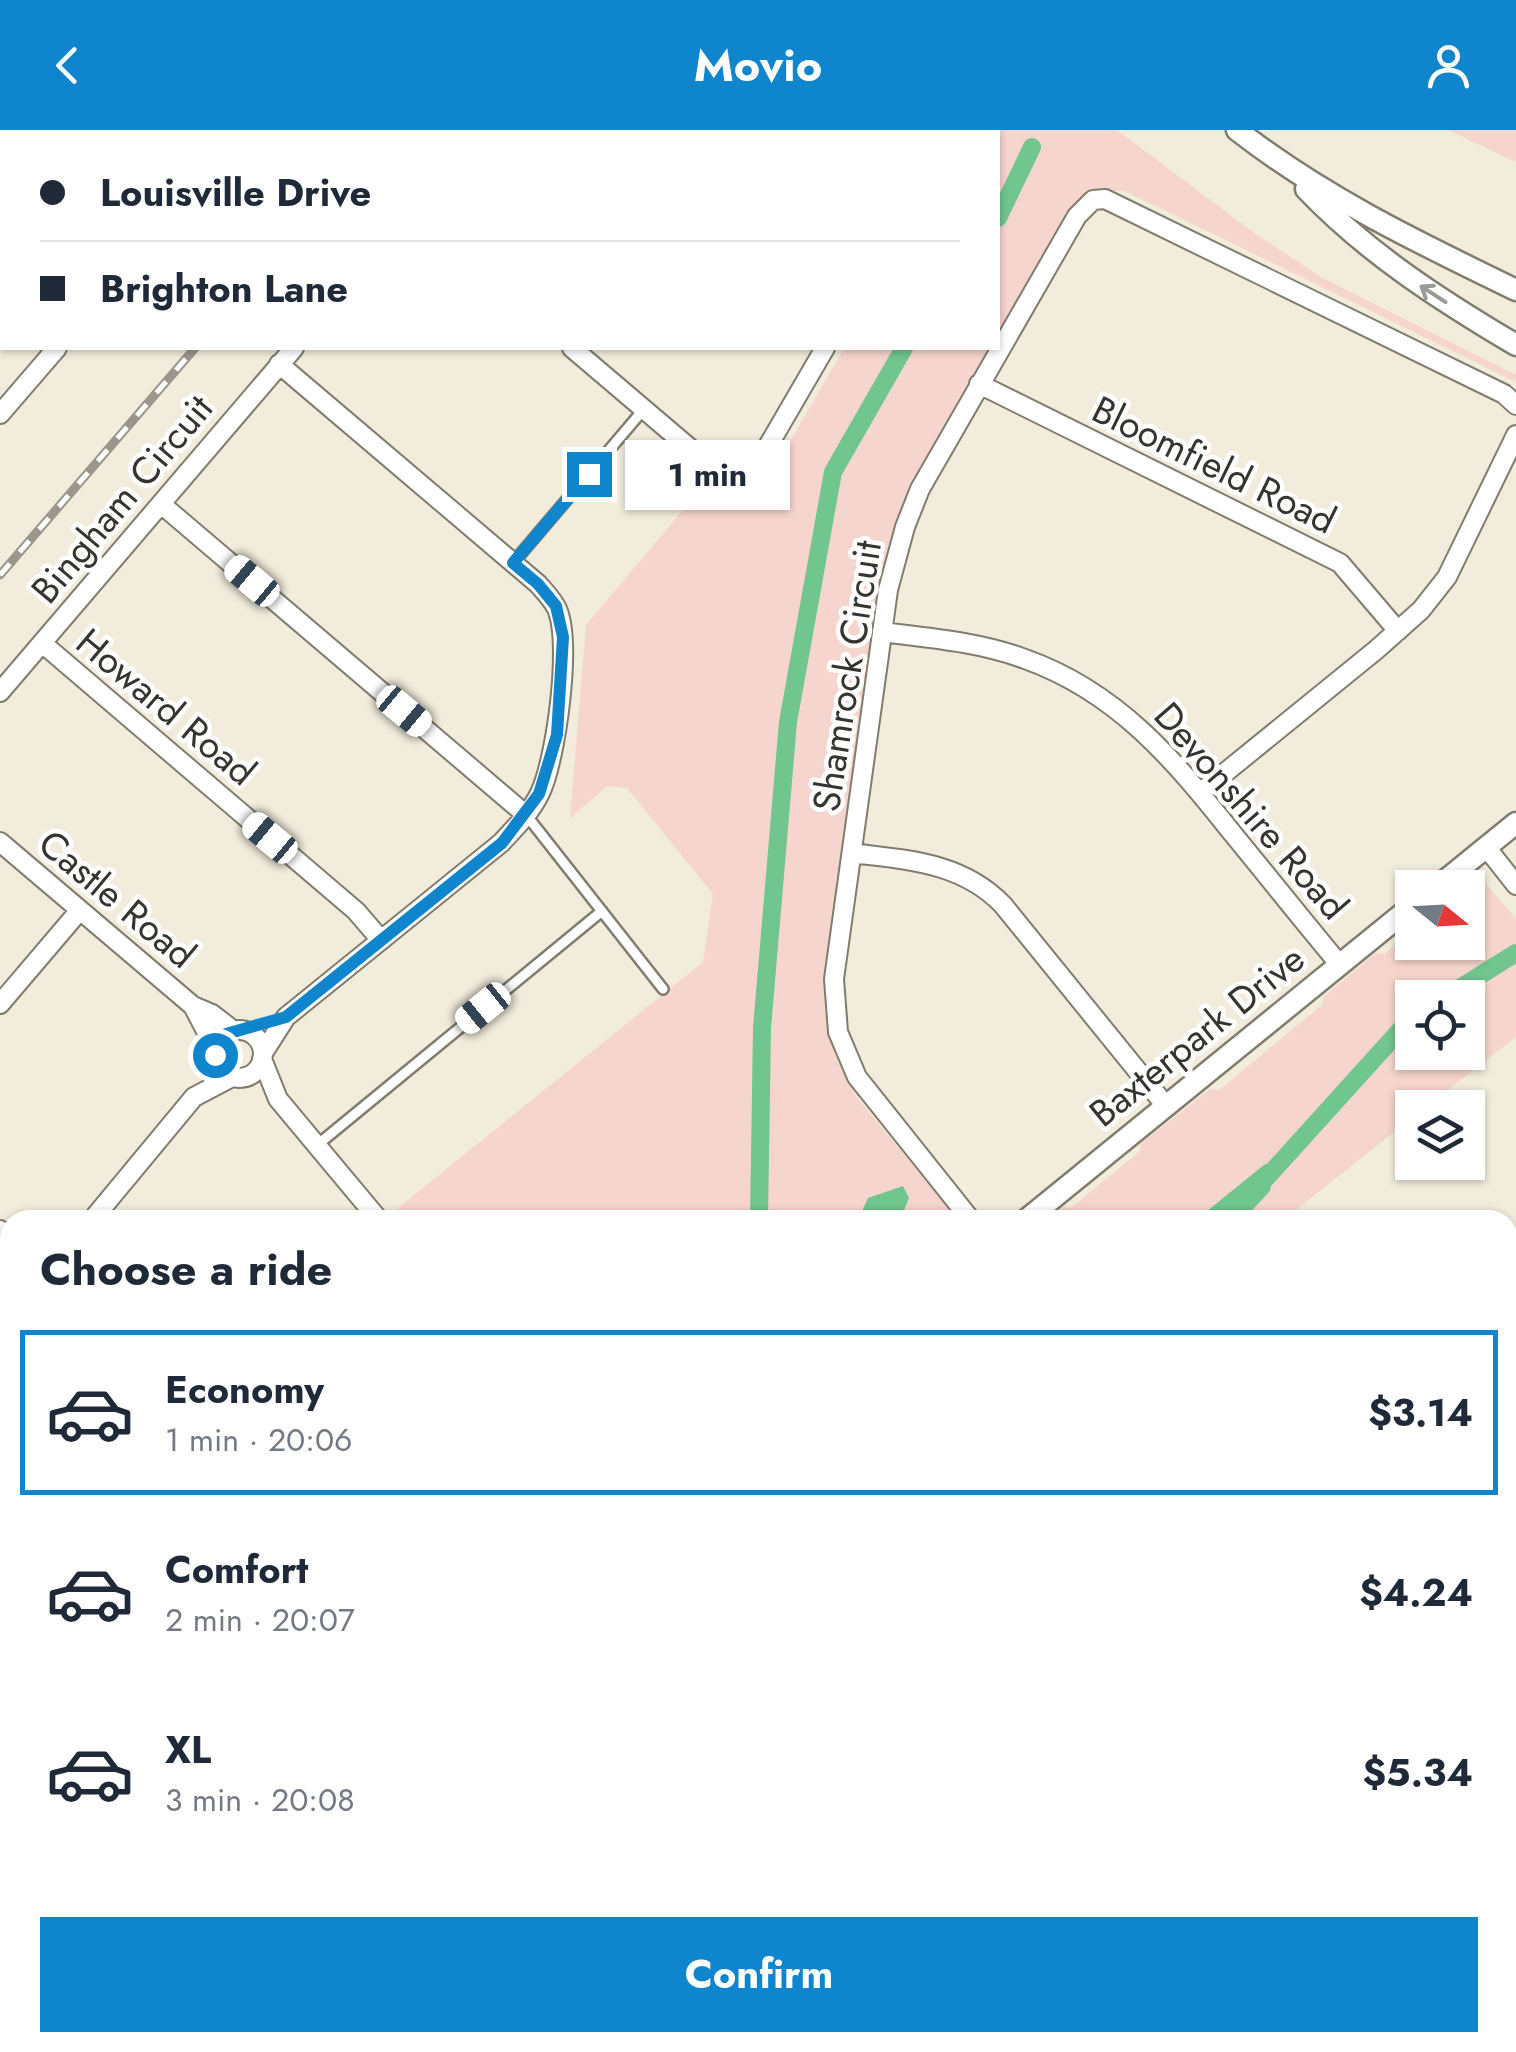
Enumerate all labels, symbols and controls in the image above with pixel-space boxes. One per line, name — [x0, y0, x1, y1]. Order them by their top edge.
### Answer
text: Movio — [694, 33, 822, 98]
icon: back — [40, 38, 95, 93]
icon: person — [1421, 38, 1476, 93]
text: Louisville Drive — [100, 165, 371, 220]
text: Brighton Lane — [100, 261, 348, 316]
one-way arrow — [1420, 283, 1448, 304]
street label: Bingham Circuit — [18, 382, 225, 615]
street label: Bloomfield Road — [1083, 382, 1345, 547]
callout: 1 min — [624, 439, 789, 509]
route end — [567, 452, 612, 497]
text: 1 min — [668, 452, 747, 498]
street label: Shamrock Circuit — [798, 536, 895, 815]
car — [219, 550, 285, 612]
street label: Howard Road — [65, 615, 268, 798]
car — [371, 680, 437, 742]
street label: Devonshire Road — [1141, 690, 1361, 931]
car — [237, 807, 303, 869]
street label: Castle Road — [27, 816, 208, 981]
north arrow — [1395, 870, 1485, 960]
map controls — [1395, 870, 1485, 1180]
street label: Baxterpark Drive — [1077, 932, 1316, 1140]
car — [450, 977, 516, 1039]
button: locate — [1395, 980, 1485, 1070]
route start — [193, 1033, 238, 1078]
button: layers — [1395, 1090, 1485, 1180]
text: Choose a ride — [40, 1237, 332, 1302]
text: Economy — [165, 1362, 324, 1417]
icon: car — [45, 1368, 135, 1458]
text: $3.14 — [1368, 1385, 1473, 1440]
text: 1 min · 20:06 — [165, 1417, 353, 1463]
text: Comfort — [165, 1542, 308, 1597]
icon: car — [45, 1548, 135, 1638]
text: $4.24 — [1359, 1565, 1473, 1620]
text: 2 min · 20:07 — [165, 1597, 355, 1643]
text: XL — [165, 1722, 211, 1777]
icon: car — [45, 1728, 135, 1818]
text: $5.34 — [1362, 1745, 1473, 1800]
text: 3 min · 20:08 — [165, 1777, 355, 1823]
button: Confirm — [40, 1917, 1478, 2032]

